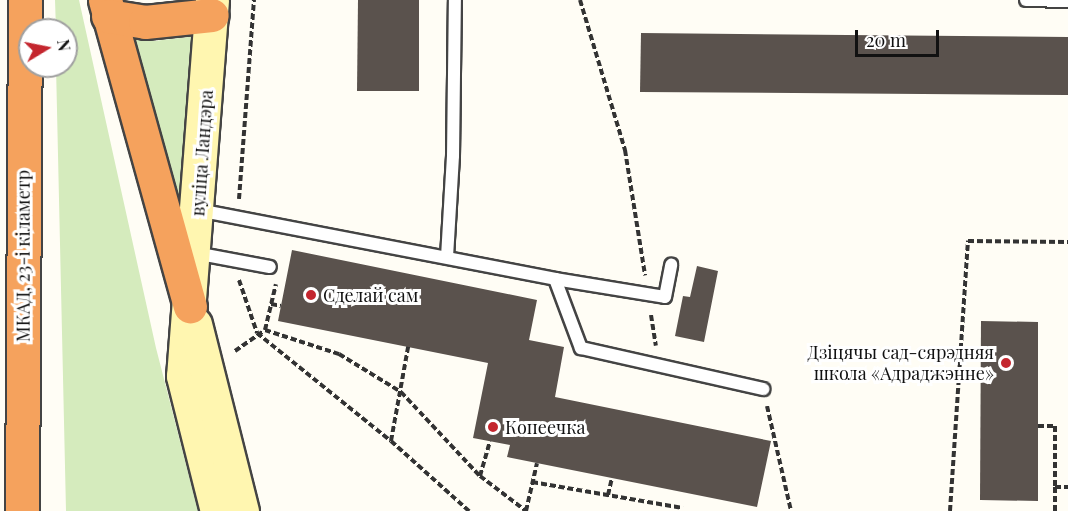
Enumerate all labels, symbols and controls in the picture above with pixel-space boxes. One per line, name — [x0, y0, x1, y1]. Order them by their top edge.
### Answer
north arrow — [18, 18, 78, 78]
scale bar — [858, 18, 942, 56]
text: 20 m — [866, 28, 906, 52]
text: N — [53, 38, 76, 53]
street label: вуліца Ландэра — [187, 89, 217, 217]
street label: МКАД, 23-і кіламетр — [12, 170, 34, 342]
place label: Сделай сам — [323, 284, 419, 306]
marker: Сделай сам — [304, 288, 318, 302]
place label: Дзіцячы сад-сярэдняя школа «Адраджэнне» — [808, 342, 994, 385]
marker: Дзіцячы сад-сярэдняя школа «Адраджэнне» — [999, 356, 1013, 370]
place label: Копеечка — [505, 416, 585, 438]
marker: Копеечка — [486, 420, 500, 434]

